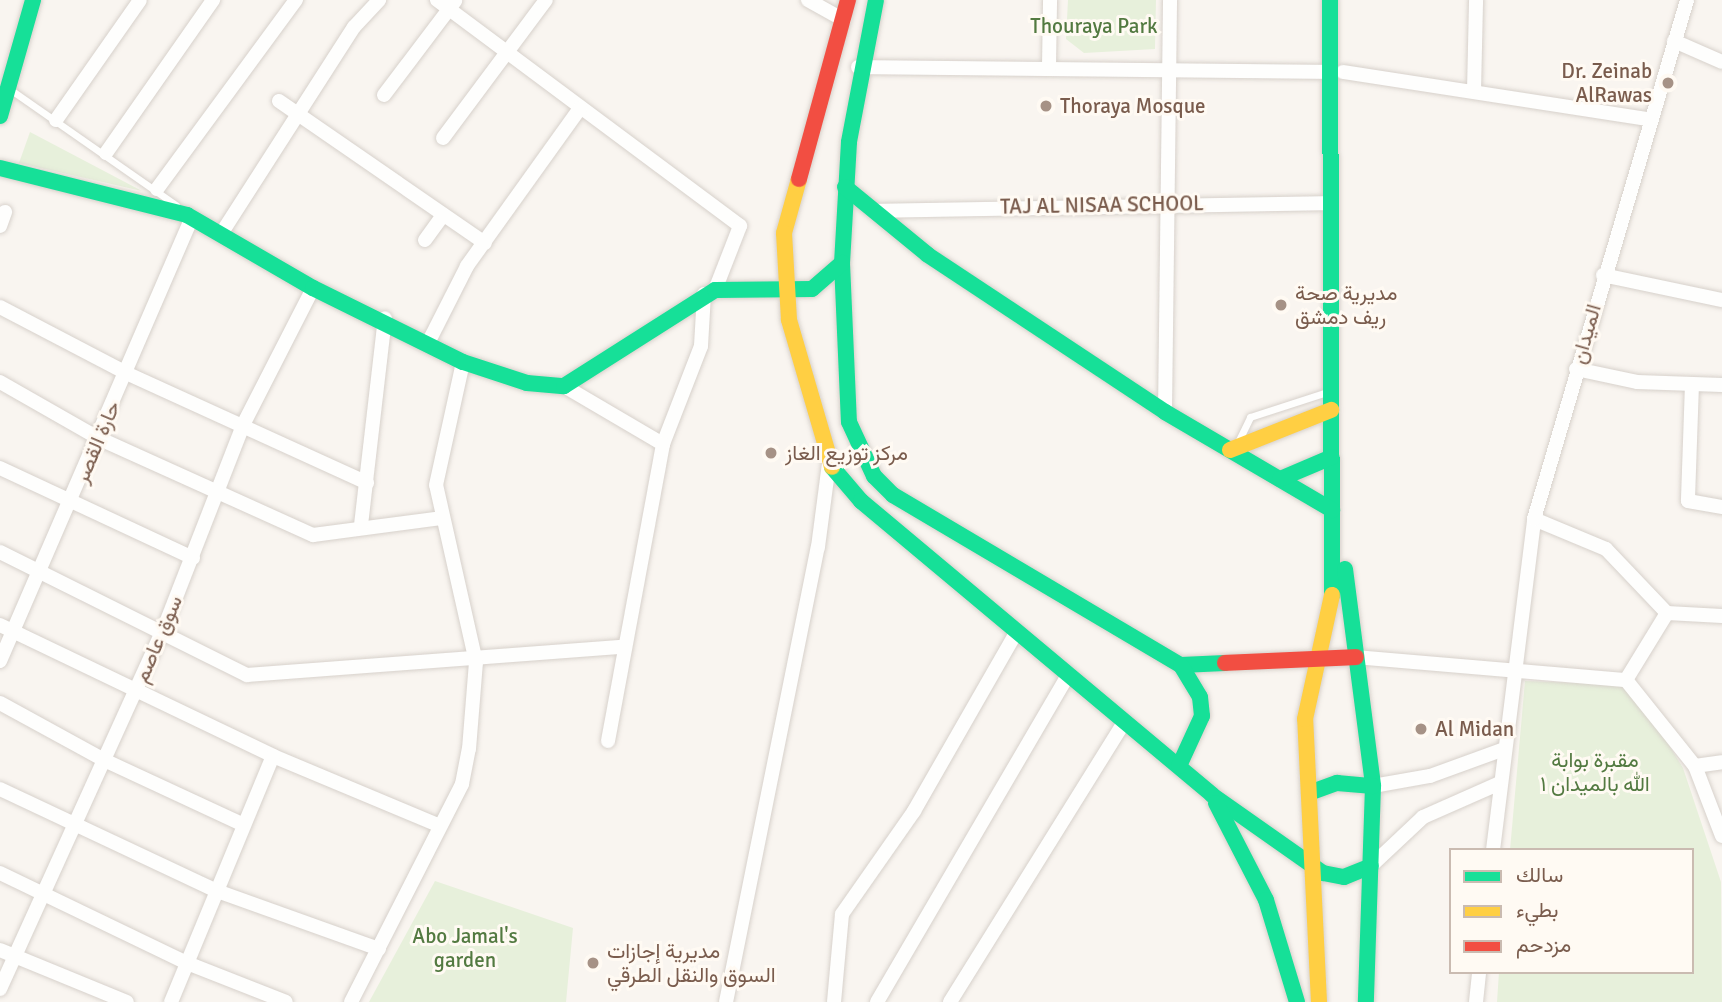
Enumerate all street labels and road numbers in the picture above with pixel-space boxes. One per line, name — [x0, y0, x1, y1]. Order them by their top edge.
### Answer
street label: TAJ AL NISAA SCHOOL — [1000, 191, 1204, 219]
street label: الميدان — [1566, 301, 1606, 367]
street label: حارة القصر — [68, 397, 126, 487]
street label: سوق عاصم — [128, 592, 188, 686]

